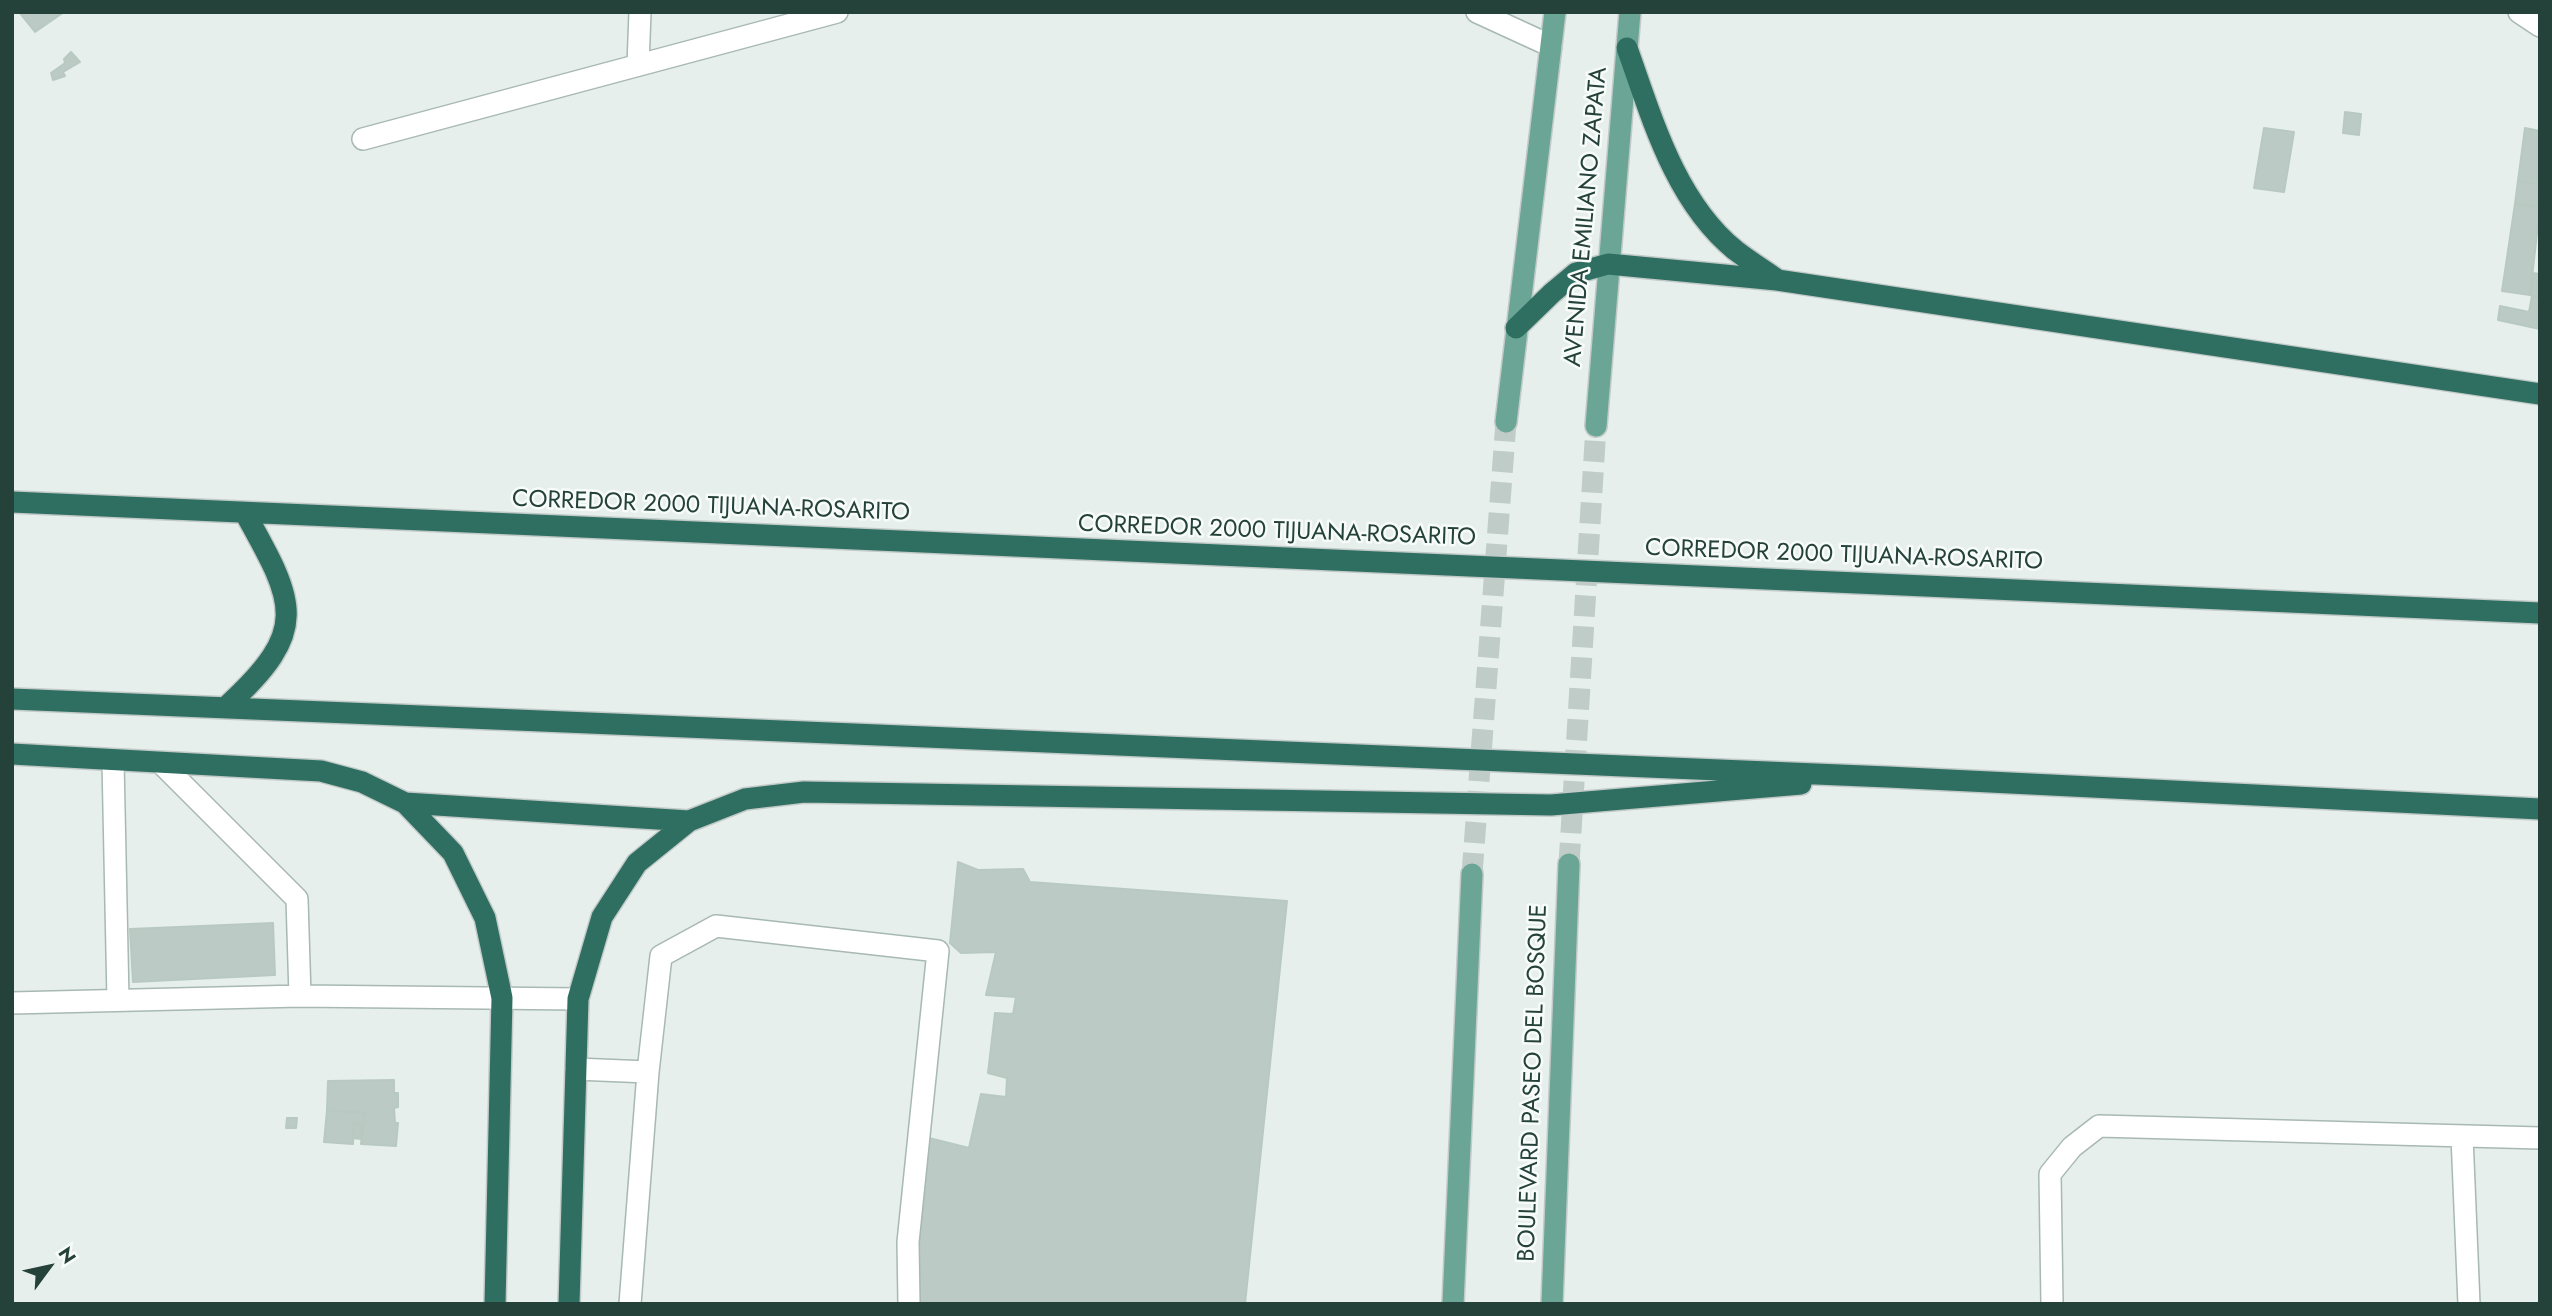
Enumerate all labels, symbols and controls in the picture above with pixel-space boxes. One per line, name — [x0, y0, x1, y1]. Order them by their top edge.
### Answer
street label: AVENIDA EMILIANO ZAPATA — [1560, 66, 1614, 368]
street label: CORREDOR 2000 TIJUANA-ROSARITO — [512, 486, 910, 528]
street label: CORREDOR 2000 TIJUANA-ROSARITO — [1078, 511, 1476, 553]
street label: CORREDOR 2000 TIJUANA-ROSARITO — [1645, 535, 2043, 577]
street label: BOULEVARD PASEO DEL BOSQUE — [1513, 904, 1555, 1262]
north arrow — [14, 1232, 84, 1302]
text: N — [52, 1242, 82, 1269]

